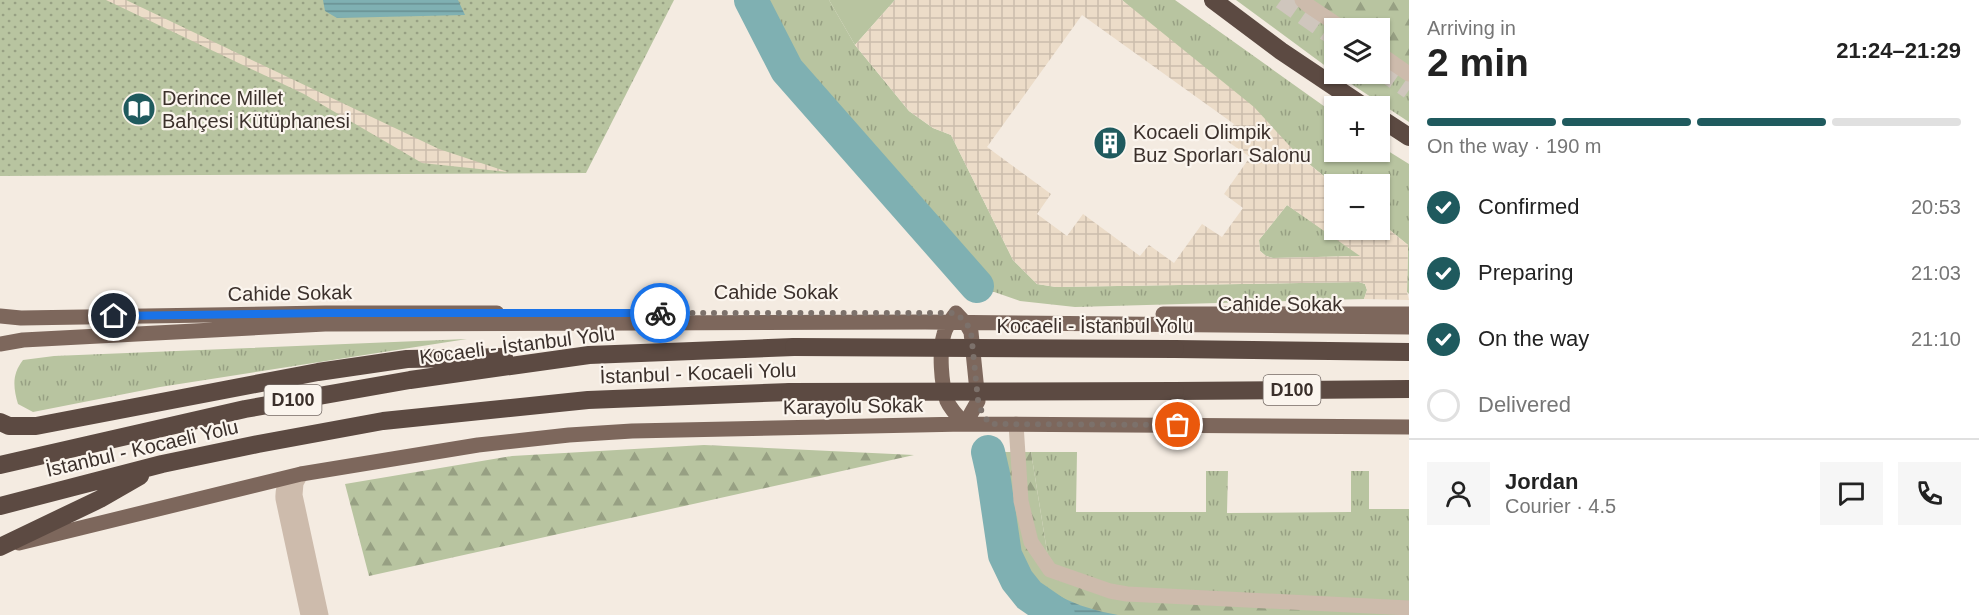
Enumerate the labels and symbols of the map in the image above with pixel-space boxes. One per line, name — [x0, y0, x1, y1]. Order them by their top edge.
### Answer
place label: Derince Millet Bahçesi Kütüphanesi — [162, 87, 350, 132]
library icon: Derince Millet Bahçesi Kütüphanesi — [121, 91, 157, 127]
place label: Kocaeli Olimpik Buz Sporları Salonu — [1133, 121, 1311, 166]
building icon: Kocaeli Olimpik Buz Sporları Salonu — [1092, 125, 1128, 161]
street label: Cahide Sokak — [228, 281, 353, 305]
street label: Cahide Sokak — [714, 281, 839, 303]
courier — [630, 283, 690, 343]
pin — [88, 290, 139, 341]
street label: Cahide Sokak — [1218, 293, 1343, 315]
street label: Kocaeli - İstanbul Yolu — [997, 315, 1193, 337]
street label: Kocaeli - İstanbul Yolu — [418, 322, 616, 368]
street label: İstanbul - Kocaeli Yolu — [599, 359, 797, 387]
road number: D100 — [1264, 375, 1320, 405]
road number: D100 — [264, 385, 322, 415]
street label: Karayolu Sokak — [783, 394, 924, 418]
pin — [1152, 399, 1203, 450]
street label: İstanbul - Kocaeli Yolu — [44, 415, 240, 481]

